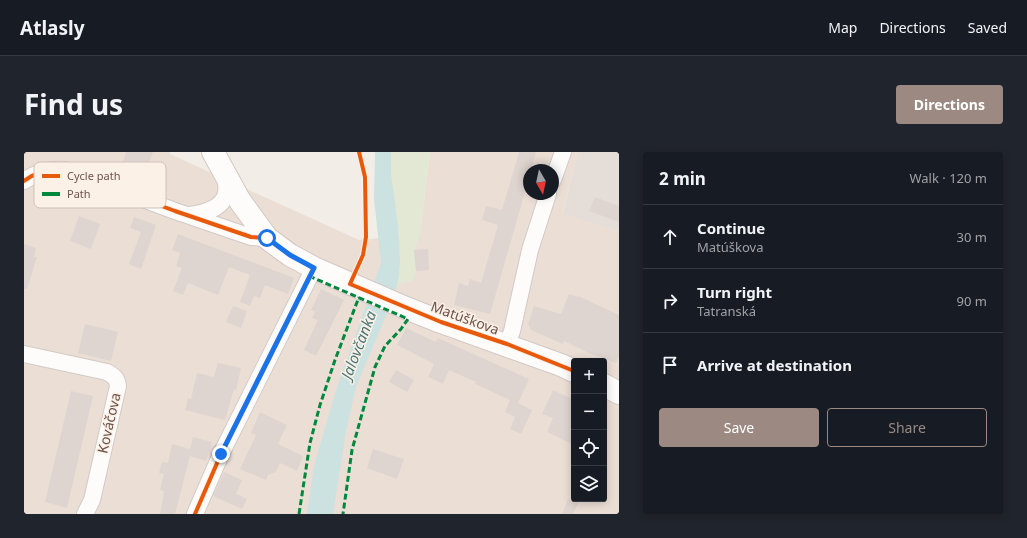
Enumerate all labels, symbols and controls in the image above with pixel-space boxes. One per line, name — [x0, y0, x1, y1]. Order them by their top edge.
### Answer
text: Atlasly — [20, 15, 85, 41]
text: Map — [828, 18, 857, 37]
text: Directions — [879, 18, 946, 37]
text: Saved — [968, 18, 1007, 37]
text: Find us — [24, 85, 123, 123]
button: Directions — [896, 85, 1003, 124]
legend — [34, 162, 166, 208]
north arrow — [523, 164, 559, 200]
text: 2 min — [659, 167, 706, 190]
text: Cycle path — [67, 168, 120, 183]
text: Walk · 120 m — [909, 169, 987, 187]
text: Path — [67, 186, 91, 201]
text: Continue — [697, 218, 765, 238]
icon: ahead — [659, 226, 681, 248]
text: 30 m — [957, 228, 987, 246]
route start — [258, 229, 276, 247]
text: Matúškova — [697, 238, 763, 256]
text: Turn right — [697, 282, 772, 302]
icon: right — [659, 290, 681, 312]
text: 90 m — [957, 292, 987, 310]
street label: Matúškova — [428, 296, 502, 339]
text: Tatranská — [697, 302, 756, 320]
water label: Jalovčanka — [335, 307, 380, 384]
icon: arrive — [659, 354, 681, 376]
text: Arrive at destination — [697, 355, 852, 375]
map controls — [571, 358, 607, 502]
button: + — [571, 358, 607, 394]
street label: Kováčova — [92, 391, 125, 455]
button: − — [571, 394, 607, 430]
button: Save — [659, 408, 819, 447]
button: Share — [827, 408, 987, 447]
button: locate — [571, 430, 607, 466]
route end — [212, 445, 230, 463]
button: layers — [571, 466, 607, 502]

